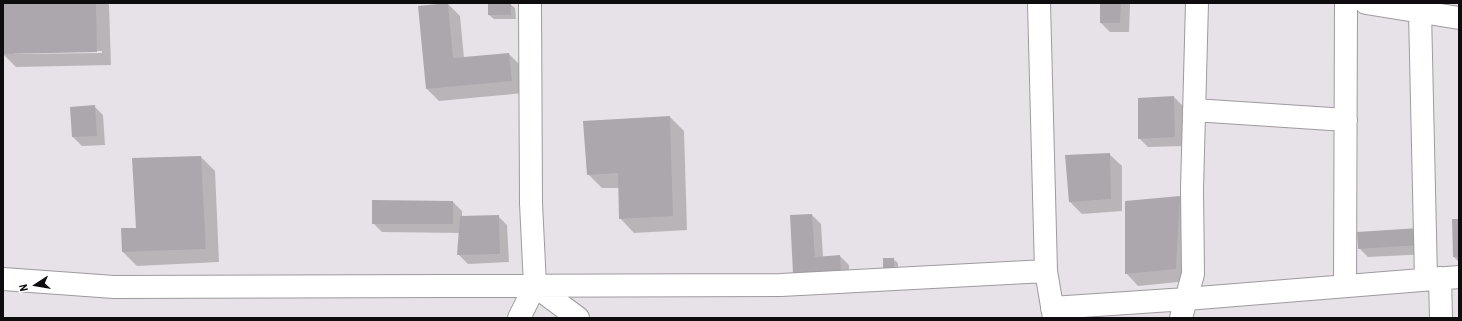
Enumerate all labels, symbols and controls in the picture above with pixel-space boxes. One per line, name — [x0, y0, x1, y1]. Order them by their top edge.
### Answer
north arrow — [16, 265, 56, 305]
text: N — [17, 283, 31, 292]

